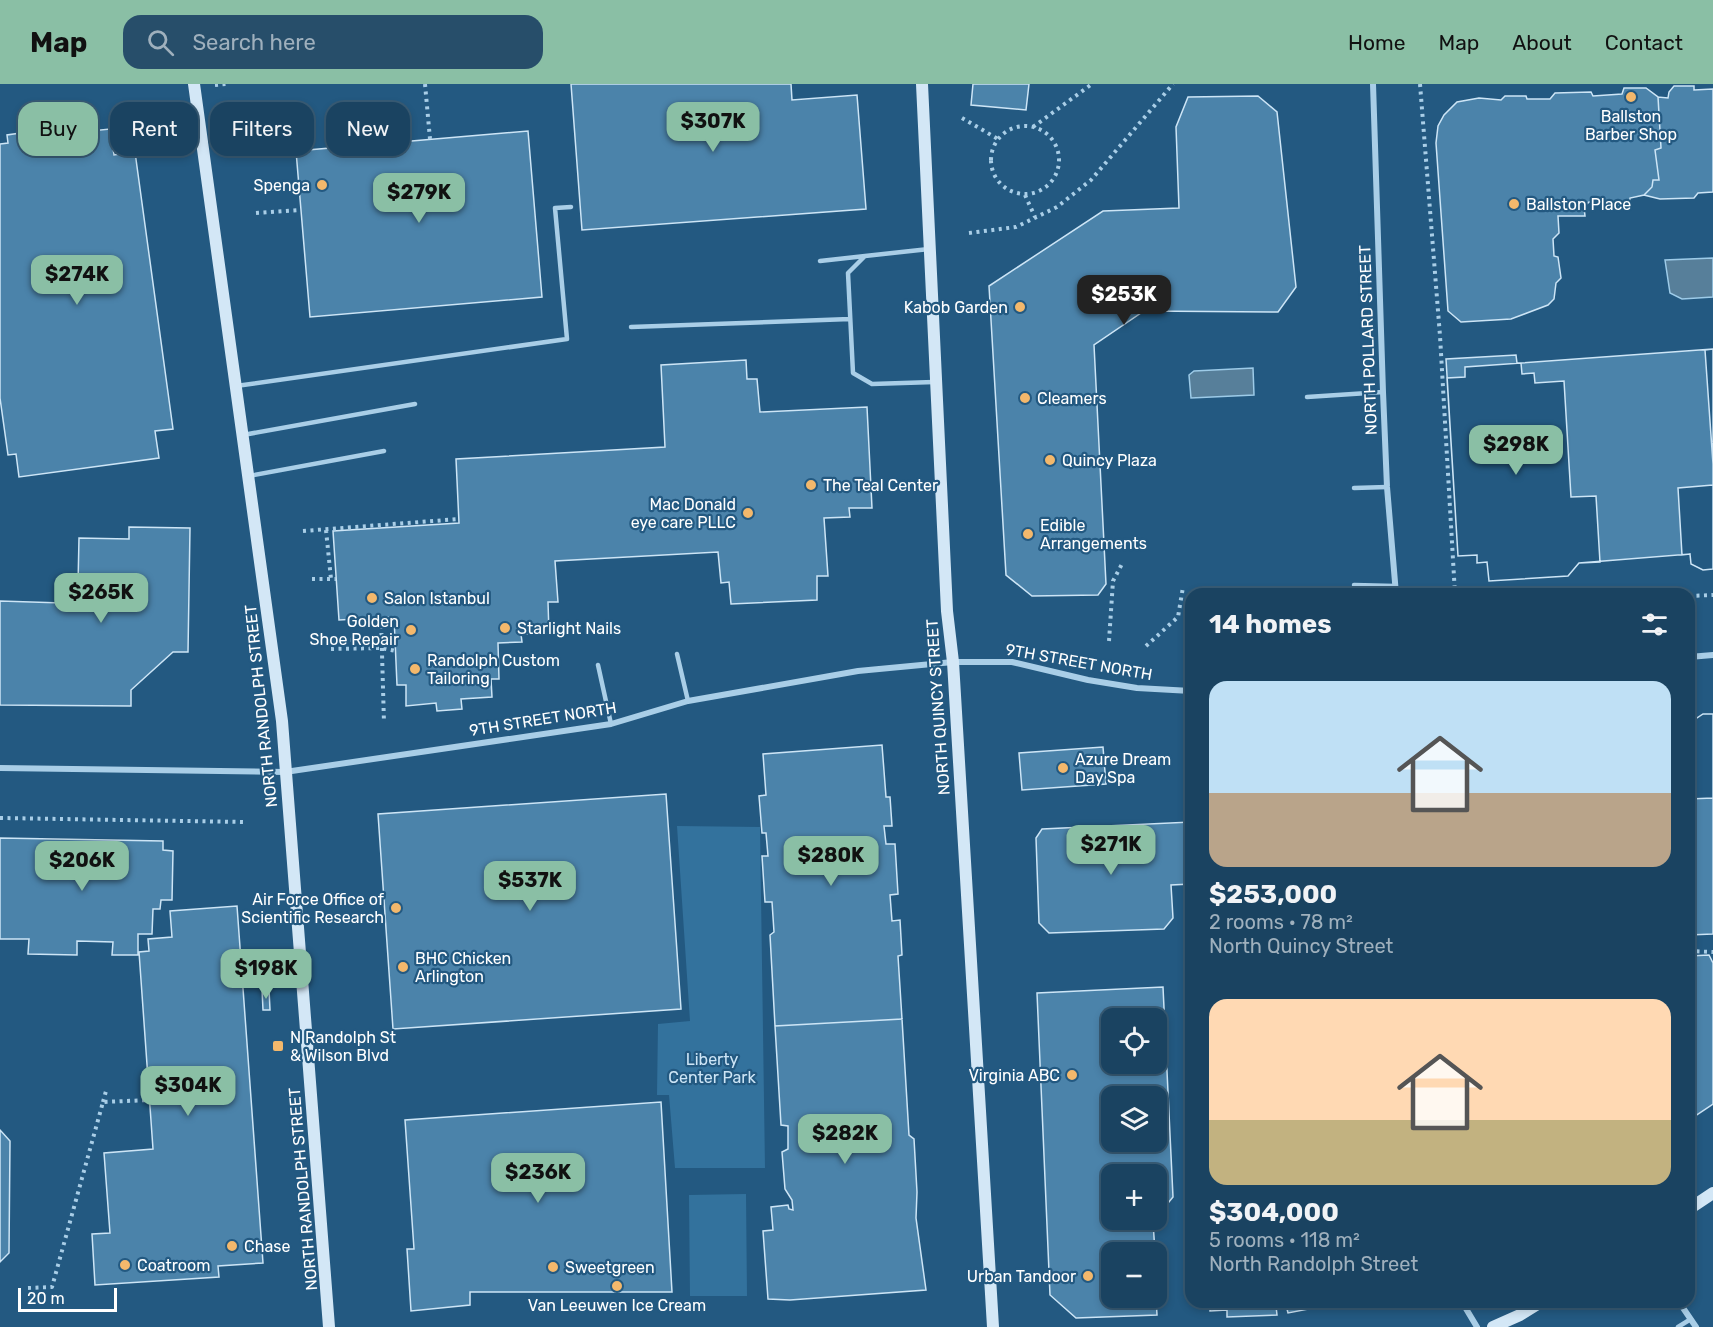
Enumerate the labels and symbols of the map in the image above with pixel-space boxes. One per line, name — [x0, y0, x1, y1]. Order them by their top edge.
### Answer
marker: Ballston Barber Shop — [1624, 90, 1638, 104]
pin: $307K — [671, 102, 755, 153]
place label: Ballston Barber Shop — [1585, 107, 1677, 144]
pin: $279K — [377, 173, 461, 224]
place label: Spenga — [253, 176, 310, 195]
marker: Spenga — [315, 178, 329, 192]
place label: Ballston Place — [1526, 195, 1631, 214]
marker: Ballston Place — [1507, 197, 1521, 211]
street label: NORTH POLLARD STREET — [1355, 245, 1381, 435]
pin: $274K — [35, 255, 119, 306]
pin: $253K — [1082, 275, 1166, 326]
place label: Kabob Garden — [904, 298, 1008, 317]
marker: Kabob Garden — [1013, 300, 1027, 314]
place label: Cleamers — [1037, 389, 1107, 408]
marker: Cleamers — [1018, 391, 1032, 405]
pin: $298K — [1474, 425, 1558, 476]
place label: Quincy Plaza — [1062, 451, 1157, 470]
marker: Quincy Plaza — [1043, 453, 1057, 467]
place label: The Teal Center — [823, 476, 938, 495]
marker: The Teal Center — [804, 478, 818, 492]
place label: Mac Donald eye care PLLC — [631, 495, 736, 532]
marker: Mac Donald eye care PLLC — [741, 506, 755, 520]
place label: Edible Arrangements — [1040, 516, 1147, 553]
marker: Edible Arrangements — [1021, 527, 1035, 541]
pin: $265K — [59, 573, 143, 624]
place label: Salon Istanbul — [384, 589, 490, 608]
marker: Salon Istanbul — [365, 591, 379, 605]
street label: NORTH RANDOLPH STREET — [241, 604, 281, 808]
place label: Golden Shoe Repair — [310, 612, 399, 649]
street label: NORTH QUINCY STREET — [922, 618, 954, 796]
place label: Starlight Nails — [517, 619, 621, 638]
marker: Starlight Nails — [498, 621, 512, 635]
marker: Golden Shoe Repair — [404, 623, 418, 637]
street label: 9TH STREET NORTH — [1004, 640, 1154, 684]
place label: Randolph Custom Tailoring — [427, 651, 560, 688]
marker: Randolph Custom Tailoring — [408, 662, 422, 676]
street label: 9TH STREET NORTH — [468, 698, 618, 740]
place label: Azure Dream Day Spa — [1075, 750, 1171, 787]
marker: Azure Dream Day Spa — [1056, 761, 1070, 775]
pin: $271K — [1069, 825, 1153, 876]
pin: $280K — [789, 836, 873, 887]
pin: $206K — [40, 841, 124, 892]
pin: $537K — [488, 861, 572, 912]
place label: Air Force Office of Scientific Research — [241, 890, 385, 927]
marker: Air Force Office of Scientific Research — [389, 901, 403, 915]
pin: $198K — [224, 949, 308, 1000]
place label: BHC Chicken Arlington — [415, 949, 511, 986]
marker: BHC Chicken Arlington — [396, 960, 410, 974]
place label: N Randolph St & Wilson Blvd — [290, 1028, 396, 1065]
marker: N Randolph St & Wilson Blvd — [271, 1039, 285, 1053]
park label: Liberty Center Park — [668, 1050, 756, 1087]
pin: $304K — [146, 1066, 230, 1117]
place label: Virginia ABC — [968, 1066, 1060, 1085]
marker: Virginia ABC — [1065, 1068, 1079, 1082]
street label: NORTH RANDOLPH STREET — [285, 1087, 321, 1291]
pin: $282K — [803, 1114, 887, 1165]
pin: $236K — [496, 1153, 580, 1204]
place label: Chase — [244, 1237, 290, 1256]
marker: Chase — [225, 1239, 239, 1253]
place label: Coatroom — [137, 1256, 210, 1275]
marker: Coatroom — [118, 1258, 132, 1272]
place label: Sweetgreen — [565, 1258, 655, 1277]
marker: Sweetgreen — [546, 1260, 560, 1274]
place label: Urban Tandoor — [967, 1267, 1076, 1286]
marker: Urban Tandoor — [1081, 1269, 1095, 1283]
marker: Van Leeuwen Ice Cream — [610, 1279, 624, 1293]
scale bar — [18, 1285, 117, 1312]
place label: Van Leeuwen Ice Cream — [528, 1296, 706, 1315]

